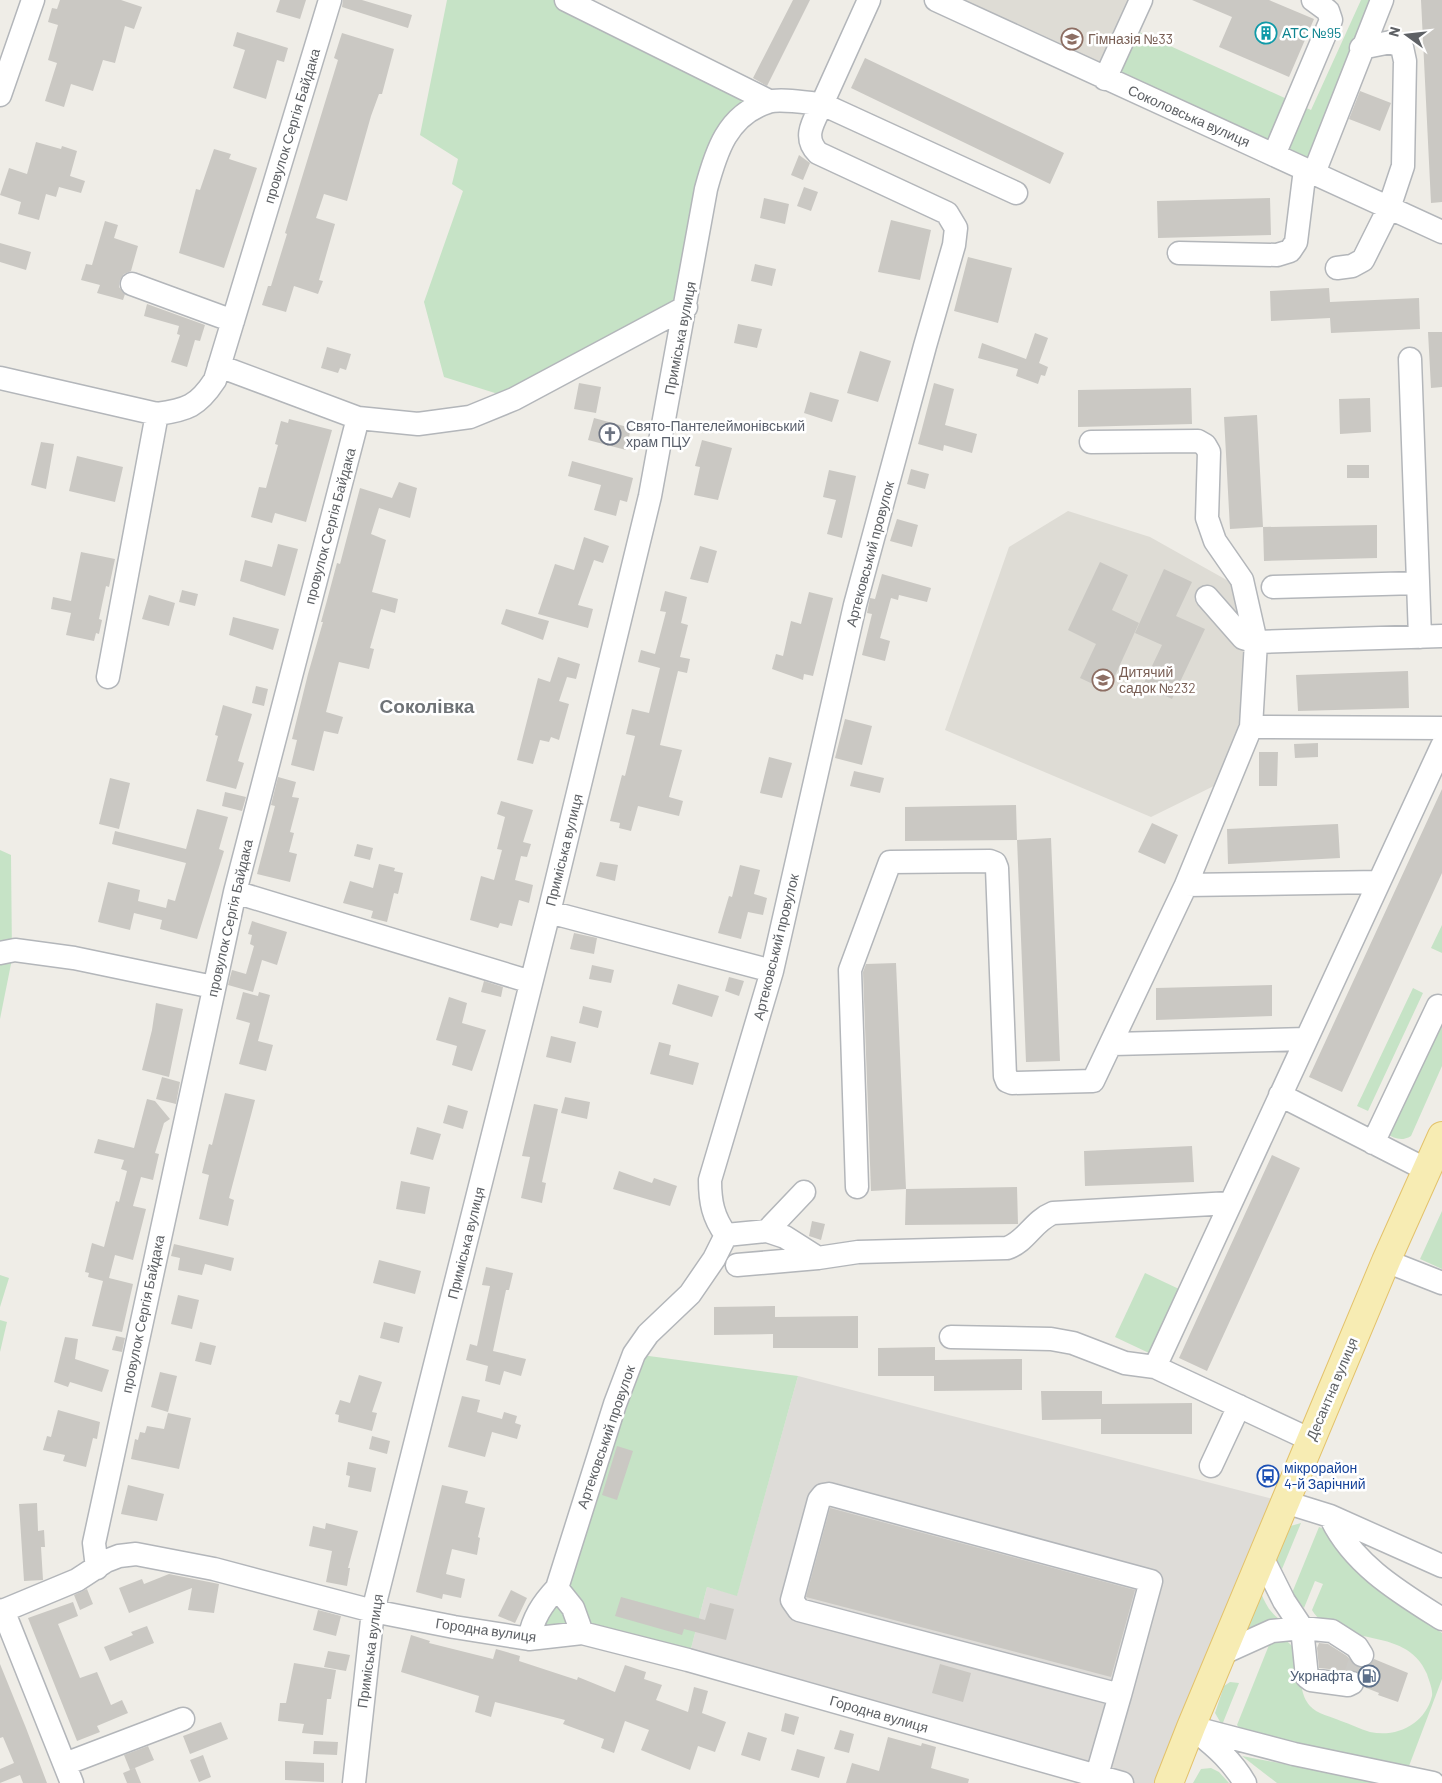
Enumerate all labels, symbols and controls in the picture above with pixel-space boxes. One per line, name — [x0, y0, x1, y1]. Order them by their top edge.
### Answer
north arrow — [1382, 10, 1432, 60]
building icon: АТС №95 — [1254, 21, 1278, 45]
place label: АТС №95 — [1282, 24, 1341, 41]
text: N — [1385, 25, 1403, 38]
school or university icon: Гімназія №33 — [1060, 27, 1084, 51]
place label: Гімназія №33 — [1088, 30, 1173, 47]
street label: провулок Сергія Байдака — [260, 46, 323, 205]
street label: Соколовська вулиця — [1126, 81, 1253, 150]
street label: Приміська вулиця — [660, 280, 699, 396]
place label: Свято-Пантелеймонівський храм ПЦУ — [626, 417, 805, 450]
church icon: Свято-Пантелеймонівський храм ПЦУ — [598, 422, 622, 446]
street label: провулок Сергія Байдака — [300, 446, 359, 606]
street label: Артековський провулок — [842, 478, 897, 629]
place label: Дитячий садок №232 — [1119, 663, 1196, 696]
school or university icon: Дитячий садок №232 — [1091, 668, 1115, 692]
district label: Соколівка — [380, 694, 475, 717]
street label: Приміська вулиця — [541, 792, 586, 908]
street label: провулок Сергія Байдака — [203, 837, 256, 998]
street label: Артековський провулок — [749, 871, 802, 1022]
street label: Приміська вулиця — [443, 1185, 488, 1301]
street label: провулок Сергія Байдака — [117, 1233, 168, 1395]
street label: Десантна вулиця — [1302, 1335, 1361, 1443]
street label: Артековський провулок — [573, 1362, 638, 1511]
place label: мікрорайон 4-й Зарічний — [1284, 1459, 1366, 1492]
bus stop icon: мікрорайон 4-й Зарічний — [1256, 1464, 1280, 1488]
street label: Приміська вулиця — [353, 1593, 386, 1709]
street label: Городна вулиця — [435, 1614, 538, 1645]
fuel station icon: Укрнафта — [1357, 1664, 1381, 1688]
place label: Укрнафта — [1290, 1667, 1353, 1684]
street label: Городна вулиця — [828, 1691, 930, 1736]

